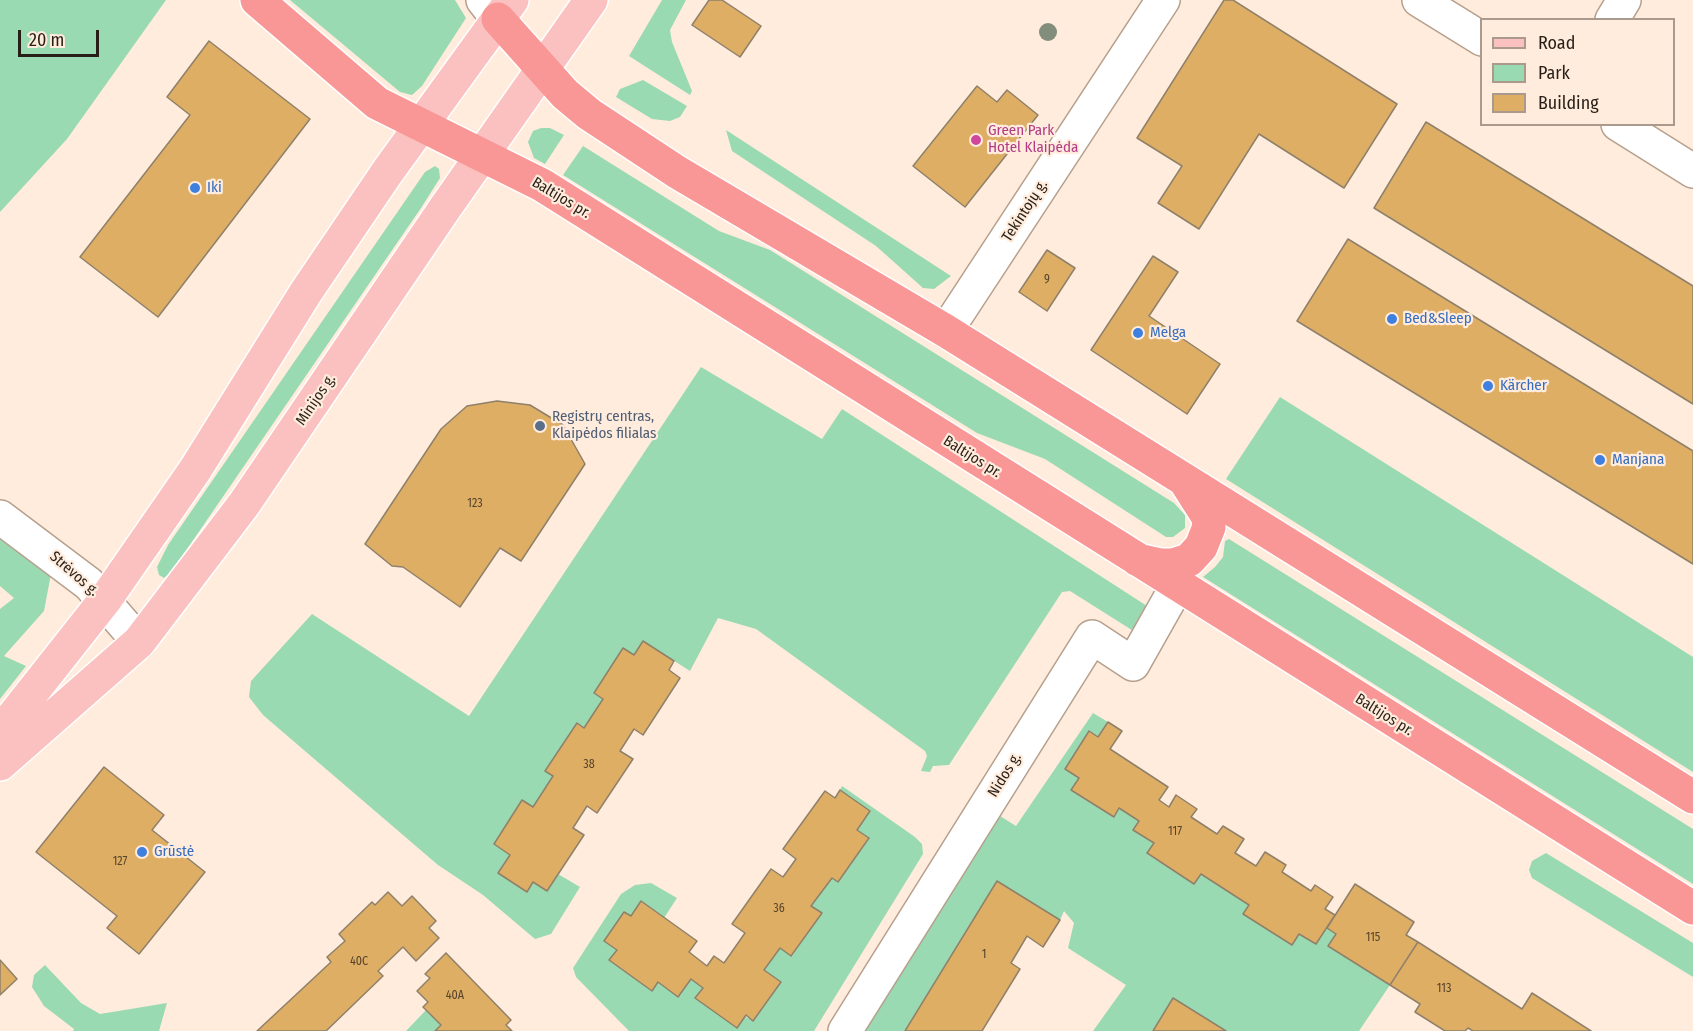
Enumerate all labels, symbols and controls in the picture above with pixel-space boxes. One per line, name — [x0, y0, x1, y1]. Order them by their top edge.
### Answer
scale bar — [21, 18, 102, 56]
legend — [1480, 18, 1675, 126]
text: 20 m — [29, 29, 64, 51]
text: Road — [1538, 32, 1575, 54]
text: Park — [1538, 62, 1570, 84]
text: Building — [1538, 92, 1599, 114]
place label: Green Park Hotel Klaipėda — [988, 122, 1078, 157]
marker: Green Park Hotel Klaipėda — [969, 133, 983, 147]
street label: Baltijos pr. — [529, 174, 593, 222]
street label: Tekintojų g. — [998, 177, 1052, 245]
place label: Iki — [207, 179, 222, 197]
marker: Iki — [188, 181, 202, 195]
house number: 9 — [1044, 273, 1050, 287]
place label: Bed&Sleep — [1404, 310, 1472, 328]
marker: Bed&Sleep — [1385, 312, 1399, 326]
place label: Melga — [1150, 324, 1186, 342]
marker: Melga — [1131, 326, 1145, 340]
street label: Minijos g. — [292, 371, 340, 429]
place label: Kärcher — [1500, 377, 1547, 395]
marker: Kärcher — [1481, 379, 1495, 393]
place label: Registrų centras, Klaipėdos filialas — [552, 408, 657, 443]
marker: Registrų centras, Klaipėdos filialas — [533, 419, 547, 433]
street label: Baltijos pr. — [940, 432, 1004, 482]
place label: Manjana — [1612, 451, 1664, 469]
marker: Manjana — [1593, 453, 1607, 467]
house number: 123 — [467, 497, 483, 511]
street label: Strėvos g. — [46, 548, 102, 600]
street label: Baltijos pr. — [1352, 690, 1416, 740]
street label: Nidos g. — [984, 749, 1026, 801]
house number: 38 — [583, 758, 595, 772]
house number: 117 — [1168, 825, 1182, 839]
place label: Grūstė — [154, 843, 194, 861]
marker: Grūstė — [135, 845, 149, 859]
house number: 127 — [113, 855, 127, 869]
house number: 36 — [773, 902, 785, 916]
house number: 115 — [1366, 931, 1380, 945]
house number: 1 — [982, 948, 986, 962]
house number: 40C — [350, 955, 368, 969]
house number: 113 — [1437, 982, 1451, 996]
house number: 40A — [446, 989, 464, 1003]

